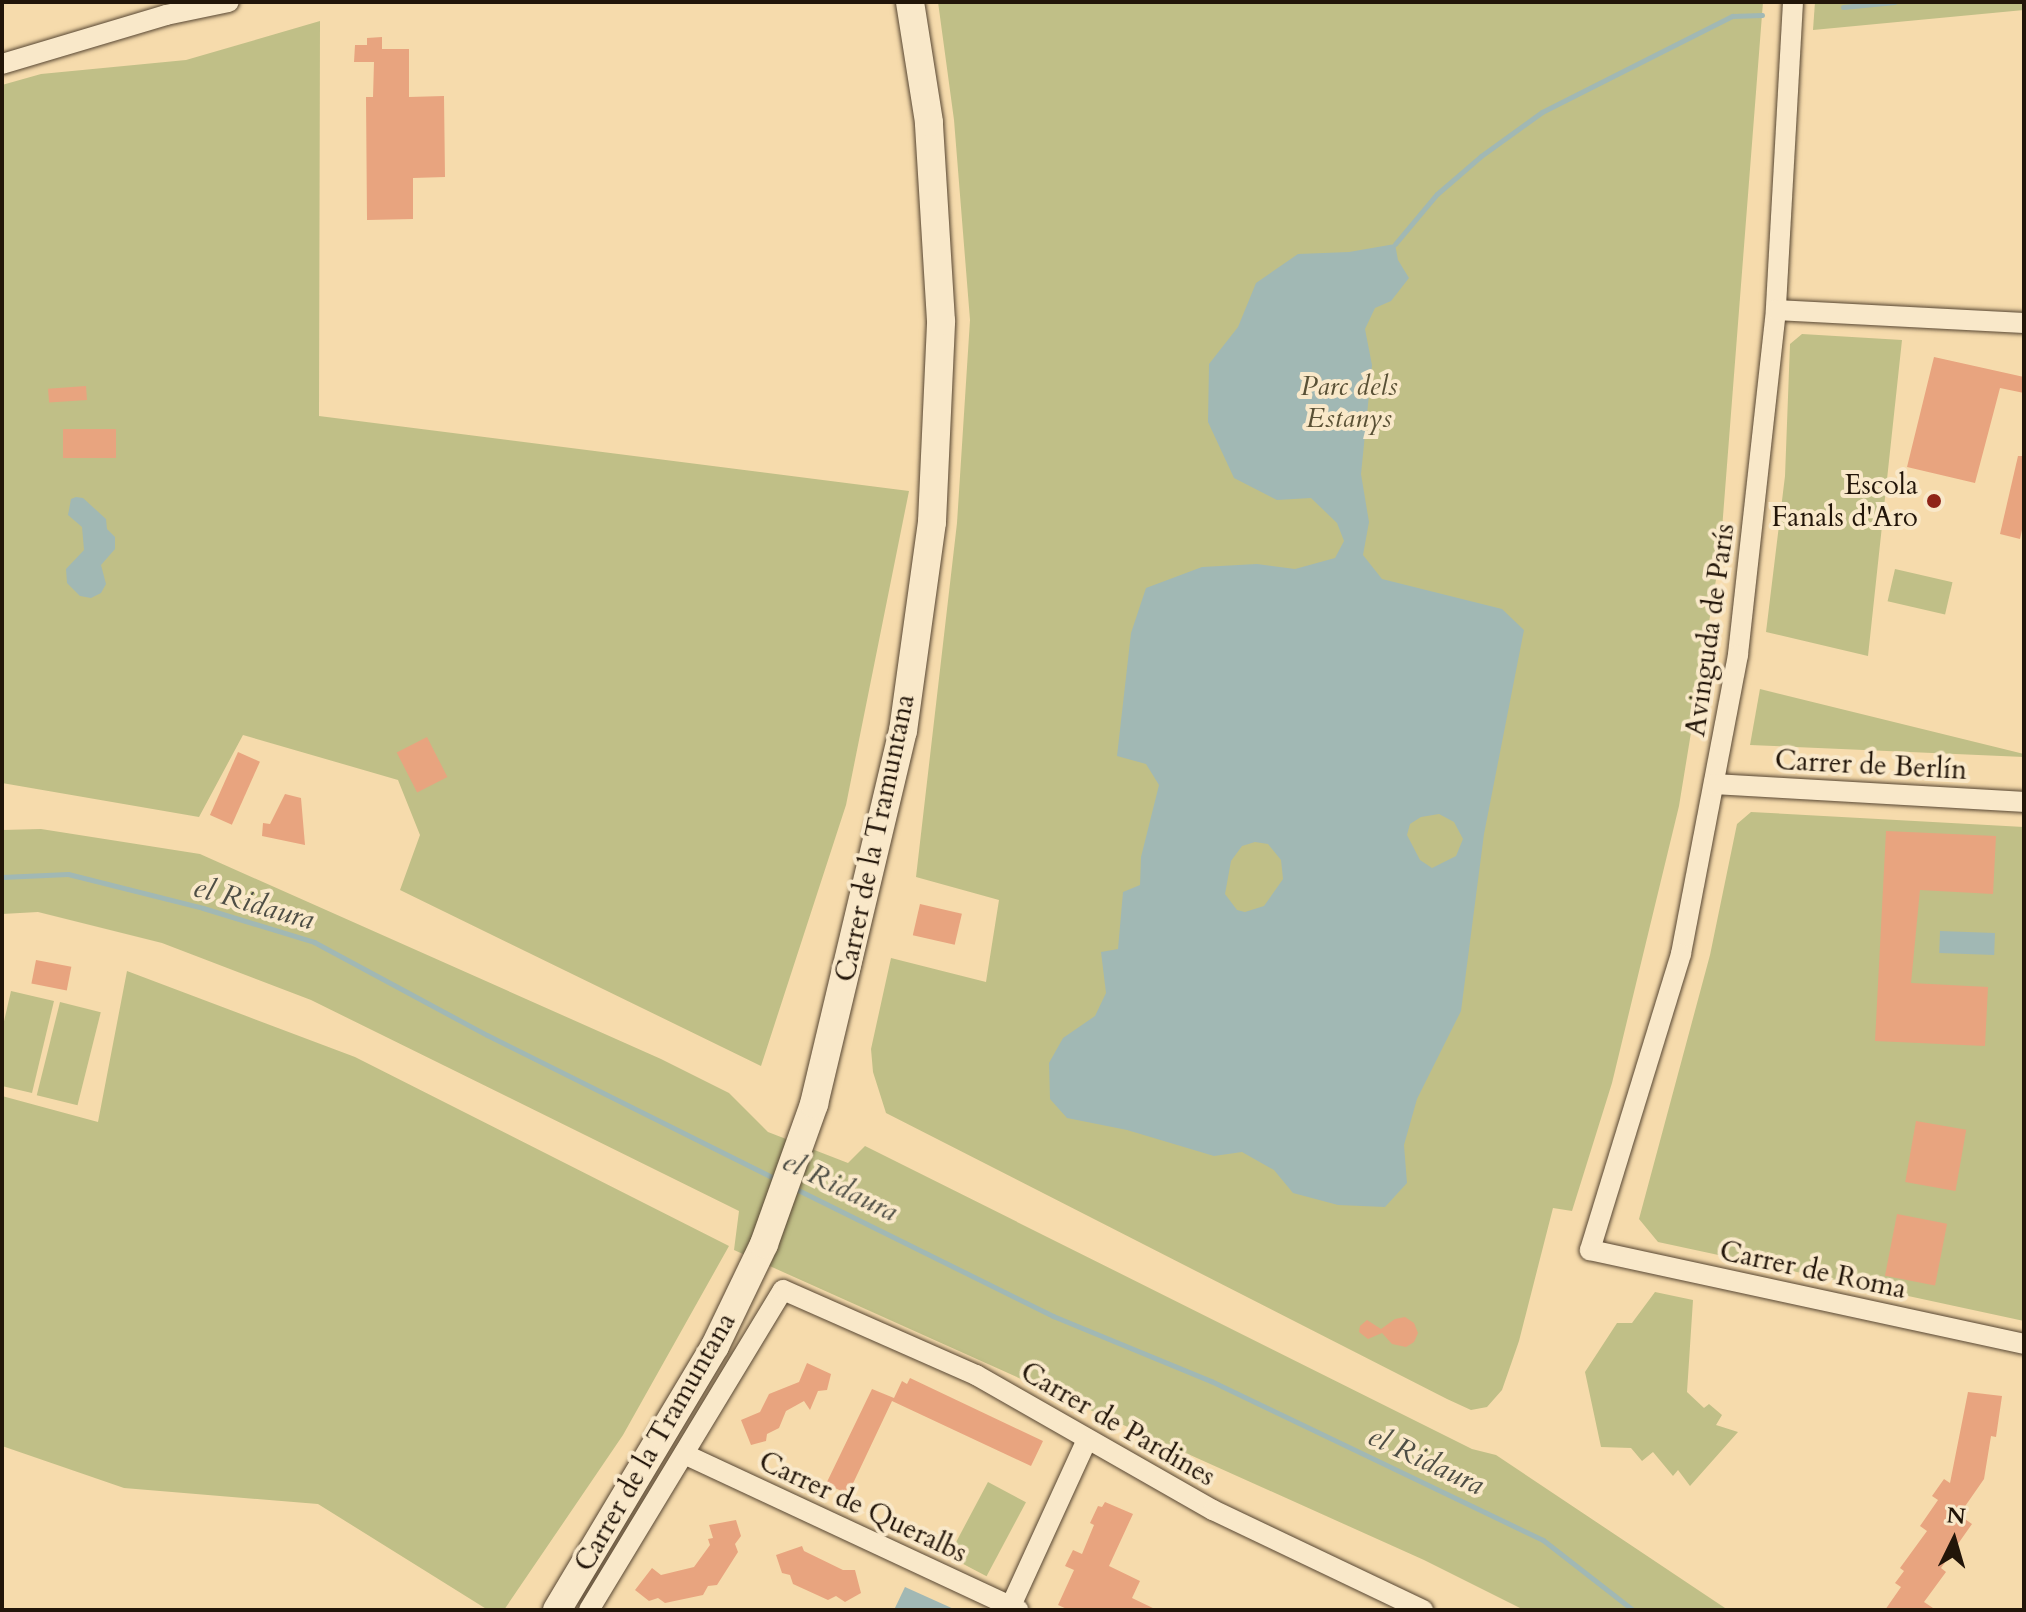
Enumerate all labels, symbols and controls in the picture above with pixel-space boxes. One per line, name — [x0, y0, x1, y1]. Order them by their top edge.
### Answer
park label: Parc dels Estanys — [1301, 369, 1397, 435]
place label: Escola Fanals d'Aro — [1771, 468, 1918, 534]
marker: Escola Fanals d'Aro — [1925, 492, 1943, 510]
street label: Avinguda de París — [1678, 521, 1742, 739]
street label: Carrer de la Tramuntana — [828, 691, 922, 985]
street label: Carrer de Berlín — [1774, 743, 1968, 787]
water label: el Ridaura — [190, 870, 318, 938]
water label: el Ridaura — [777, 1144, 903, 1230]
street label: Carrer de Roma — [1717, 1234, 1909, 1306]
street label: Carrer de la Tramuntana — [567, 1307, 743, 1577]
street label: Carrer de Pardines — [1015, 1355, 1221, 1493]
water label: el Ridaura — [1362, 1419, 1490, 1503]
street label: Carrer de Queralbs — [754, 1444, 972, 1570]
north arrow — [1914, 1500, 1994, 1580]
text: N — [1945, 1500, 1967, 1532]

